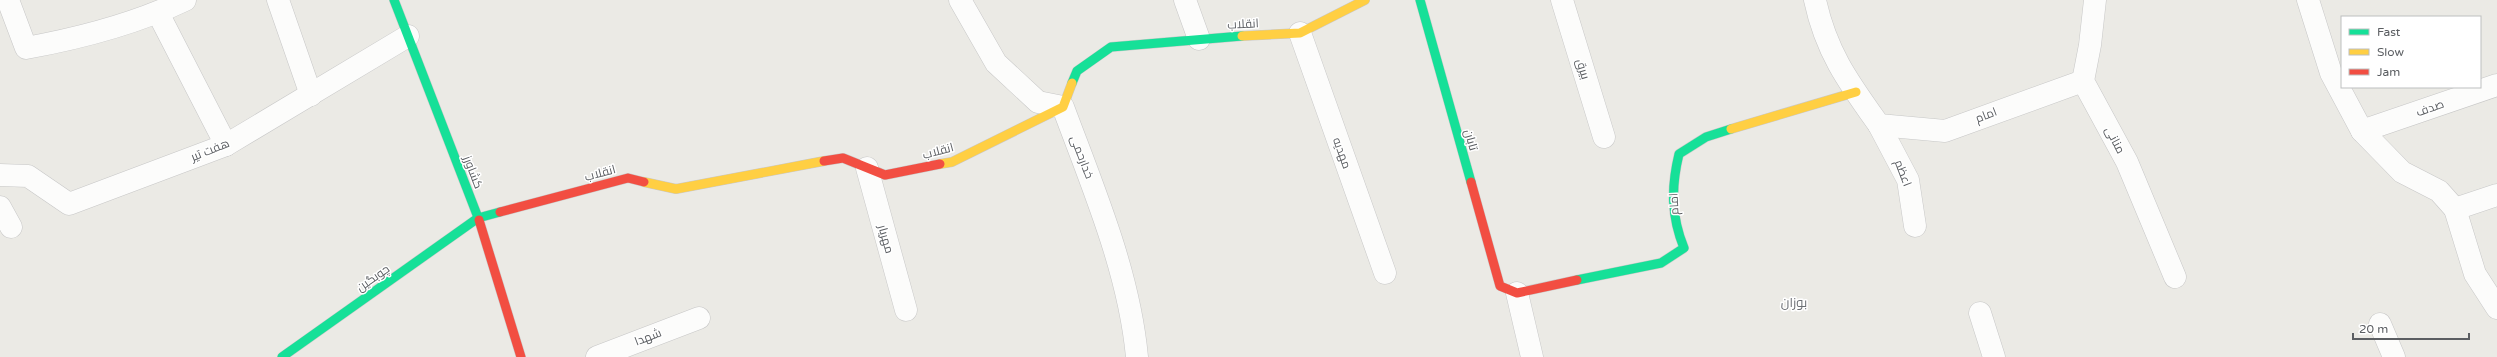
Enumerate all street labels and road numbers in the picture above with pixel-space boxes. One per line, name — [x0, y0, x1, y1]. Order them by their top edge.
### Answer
street label: انقلاب — [1227, 16, 1259, 32]
street label: بیرق — [1573, 57, 1593, 81]
street label: صدف — [2414, 97, 2446, 119]
street label: امام — [1973, 105, 1999, 126]
street label: منانی — [2102, 124, 2128, 156]
street label: تابان — [1461, 128, 1481, 153]
street label: خدارحمی — [1067, 134, 1097, 180]
street label: مهدیه — [1330, 135, 1354, 171]
street label: هفت تیر — [188, 136, 231, 164]
street label: انقلاب — [921, 140, 955, 162]
street label: کشاورز — [460, 153, 486, 190]
street label: اعظم — [1891, 158, 1914, 189]
street label: انقلاب — [583, 162, 617, 184]
street label: امام — [1666, 193, 1683, 215]
street label: مهریار — [875, 222, 897, 255]
street label: چوبگین — [354, 262, 393, 296]
street label: شهدا — [633, 326, 663, 348]

